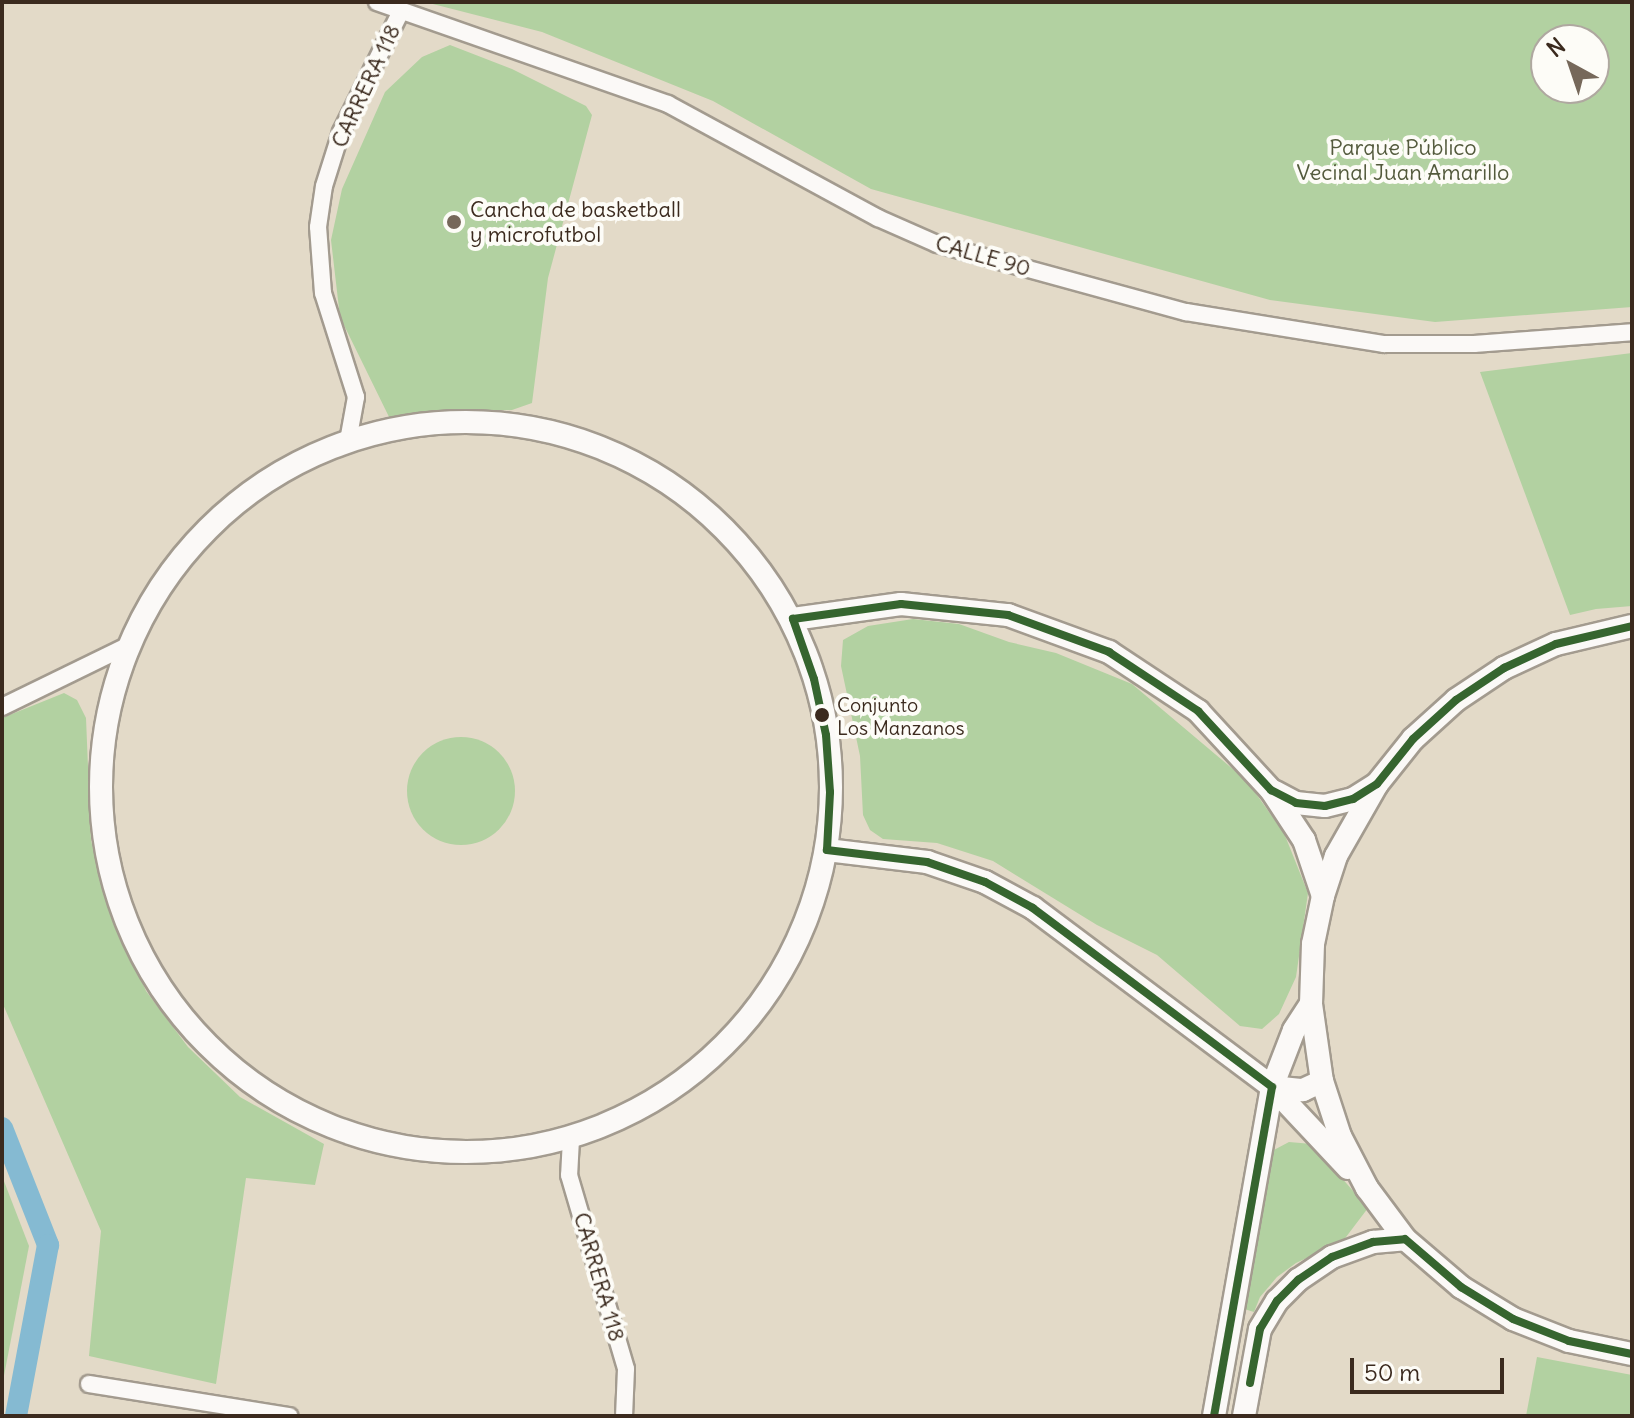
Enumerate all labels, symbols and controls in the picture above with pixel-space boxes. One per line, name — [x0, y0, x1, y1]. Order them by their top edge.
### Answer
street label: CARRERA 118 — [326, 20, 406, 152]
north arrow — [1530, 24, 1610, 104]
text: N — [1541, 32, 1571, 63]
park label: Parque Público Vecinal Juan Amarillo — [1297, 134, 1509, 186]
place label: Cancha de basketball y microfutbol — [470, 196, 681, 248]
marker: Cancha de basketball y microfutbol — [445, 213, 463, 231]
street label: CALLE 90 — [932, 230, 1034, 282]
place label: Conjunto Los Manzanos — [837, 692, 965, 739]
marker: Conjunto Los Manzanos — [814, 707, 830, 723]
street label: CARRERA 118 — [568, 1209, 630, 1345]
scale bar — [1354, 1342, 1508, 1392]
text: 50 m — [1364, 1357, 1420, 1387]

